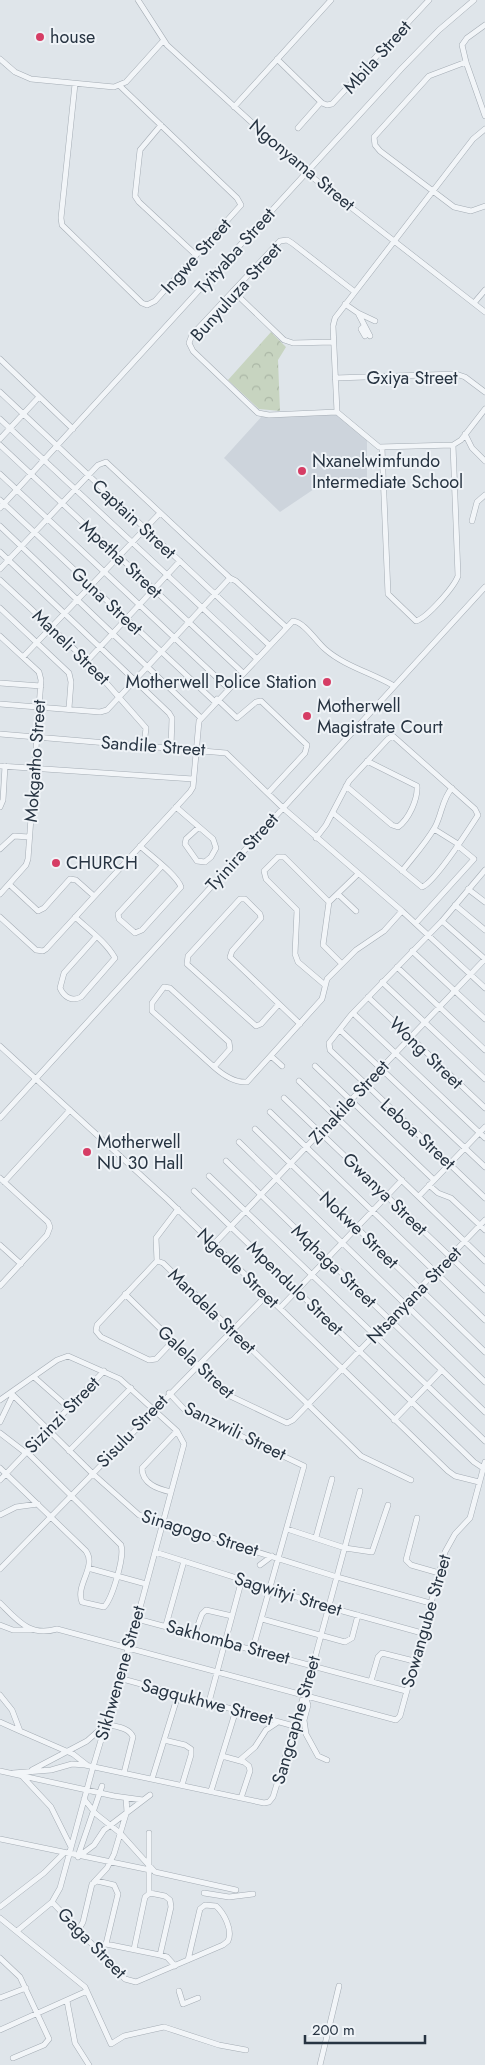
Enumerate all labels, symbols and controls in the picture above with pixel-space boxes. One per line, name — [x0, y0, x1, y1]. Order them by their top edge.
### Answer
street label: Mbila Street — [337, 14, 417, 99]
place label: house — [50, 24, 95, 50]
marker: house — [34, 31, 46, 43]
street label: Ngonyama Street — [243, 113, 361, 218]
street label: Tyityaba Street — [189, 201, 281, 300]
street label: Ingwe Street — [155, 212, 237, 300]
street label: Bunyuluza Street — [184, 236, 288, 347]
street label: Gxiya Street — [366, 365, 458, 391]
place label: Nxanelwimfundo Intermediate School — [312, 448, 463, 495]
marker: Nxanelwimfundo Intermediate School — [296, 465, 308, 477]
street label: Captain Street — [86, 473, 182, 565]
street label: Mpetha Street — [74, 514, 169, 605]
street label: Guna Street — [65, 561, 149, 642]
street label: Maneli Street — [26, 603, 116, 691]
place label: Motherwell Police Station — [126, 669, 317, 695]
marker: Motherwell Police Station — [321, 676, 333, 688]
place label: Motherwell Magistrate Court — [317, 693, 443, 740]
street label: Mokgatho Street — [18, 698, 52, 823]
marker: Motherwell Magistrate Court — [301, 710, 313, 722]
street label: Sandile Street — [100, 729, 207, 763]
street label: Tyinira Street — [200, 806, 285, 897]
place label: CHURCH — [66, 850, 138, 876]
marker: CHURCH — [50, 857, 62, 869]
street label: Wong Street — [383, 1011, 469, 1096]
street label: Zinakile Street — [303, 1054, 395, 1150]
street label: Leboa Street — [375, 1092, 462, 1176]
place label: Motherwell NU 30 Hall — [97, 1129, 183, 1176]
marker: Motherwell NU 30 Hall — [81, 1146, 93, 1158]
street label: Gwanya Street — [337, 1147, 434, 1242]
street label: Nokwe Street — [313, 1185, 405, 1275]
street label: Mqhaga Street — [285, 1218, 383, 1314]
street label: Ngedle Street — [191, 1222, 285, 1314]
street label: Mpendulo Street — [241, 1235, 350, 1341]
street label: Ntsanyana Street — [361, 1240, 468, 1350]
street label: Mandela Street — [162, 1262, 262, 1360]
street label: Galela Street — [152, 1319, 241, 1405]
street label: Sizinzi Street — [19, 1370, 106, 1459]
street label: Sisulu Street — [90, 1388, 174, 1474]
street label: Sanzwili Street — [180, 1395, 291, 1467]
street label: Sinagogo Street — [138, 1503, 262, 1563]
street label: Sowangube Street — [395, 1551, 458, 1691]
street label: Sagwityi Street — [231, 1565, 346, 1623]
street label: Sikhwenene Street — [88, 1602, 152, 1743]
street label: Sakhomba Street — [163, 1613, 293, 1671]
street label: Sangcaphe Street — [265, 1652, 327, 1787]
street label: Sagqukhwe Street — [138, 1672, 276, 1732]
street label: Gaga Street — [51, 1902, 133, 1985]
scale bar — [305, 2012, 425, 2044]
text: 200 m — [312, 2019, 355, 2041]

